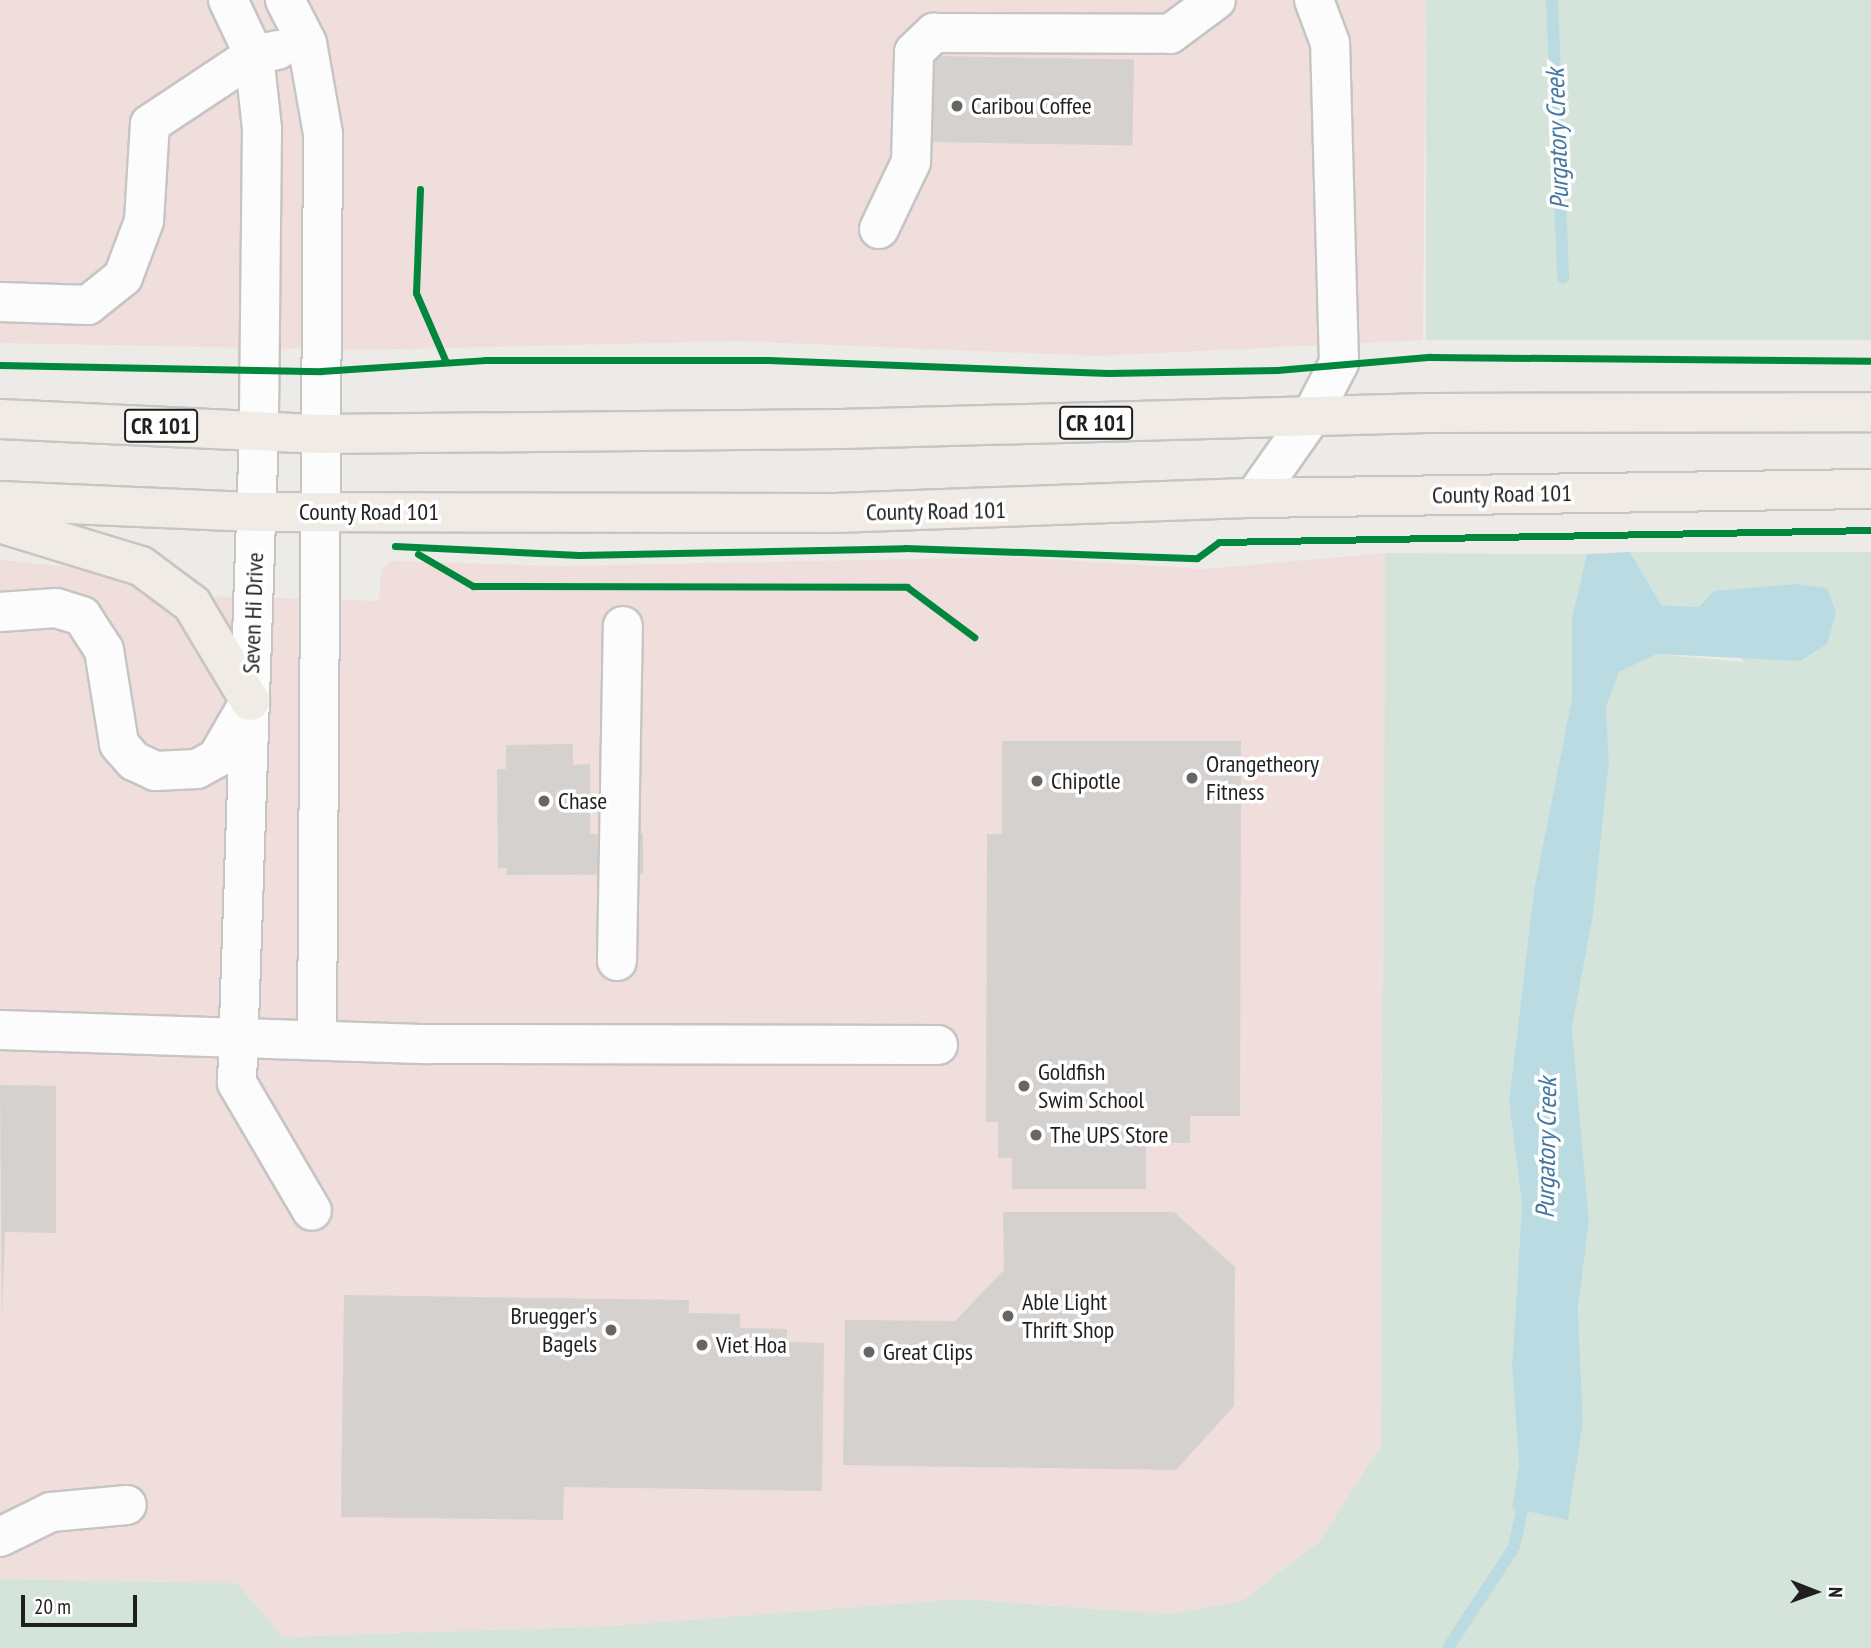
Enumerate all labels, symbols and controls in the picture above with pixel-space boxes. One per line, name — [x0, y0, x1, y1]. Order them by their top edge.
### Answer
water label: Purgatory Creek — [1539, 68, 1575, 210]
place label: Caribou Coffee — [971, 92, 1092, 120]
marker: Caribou Coffee — [949, 98, 965, 114]
road number: CR 101 — [1058, 404, 1134, 442]
road number: CR 101 — [122, 406, 200, 446]
street label: County Road 101 — [1431, 478, 1573, 510]
street label: County Road 101 — [865, 495, 1007, 527]
street label: County Road 101 — [299, 498, 439, 526]
street label: Seven Hi Drive — [236, 552, 270, 674]
place label: Orangetheory Fitness — [1206, 750, 1319, 806]
place label: Chipotle — [1051, 767, 1121, 795]
marker: Orangetheory Fitness — [1184, 770, 1200, 786]
marker: Chipotle — [1029, 773, 1045, 789]
place label: Chase — [558, 787, 607, 815]
marker: Chase — [536, 793, 552, 809]
place label: Goldfish Swim School — [1038, 1058, 1144, 1114]
water label: Purgatory Creek — [1529, 1077, 1563, 1219]
marker: Goldfish Swim School — [1016, 1078, 1032, 1094]
place label: The UPS Store — [1050, 1121, 1169, 1149]
marker: The UPS Store — [1028, 1127, 1044, 1143]
place label: Able Light Thrift Shop — [1022, 1288, 1114, 1344]
place label: Bruegger's Bagels — [511, 1302, 597, 1358]
marker: Able Light Thrift Shop — [1000, 1308, 1016, 1324]
marker: Bruegger's Bagels — [603, 1322, 619, 1338]
place label: Viet Hoa — [716, 1331, 787, 1359]
marker: Viet Hoa — [694, 1337, 710, 1353]
place label: Great Clips — [883, 1338, 973, 1366]
marker: Great Clips — [861, 1344, 877, 1360]
north arrow — [1780, 1557, 1850, 1627]
scale bar — [24, 1582, 140, 1626]
text: N — [1824, 1587, 1848, 1598]
text: 20 m — [34, 1593, 71, 1620]

